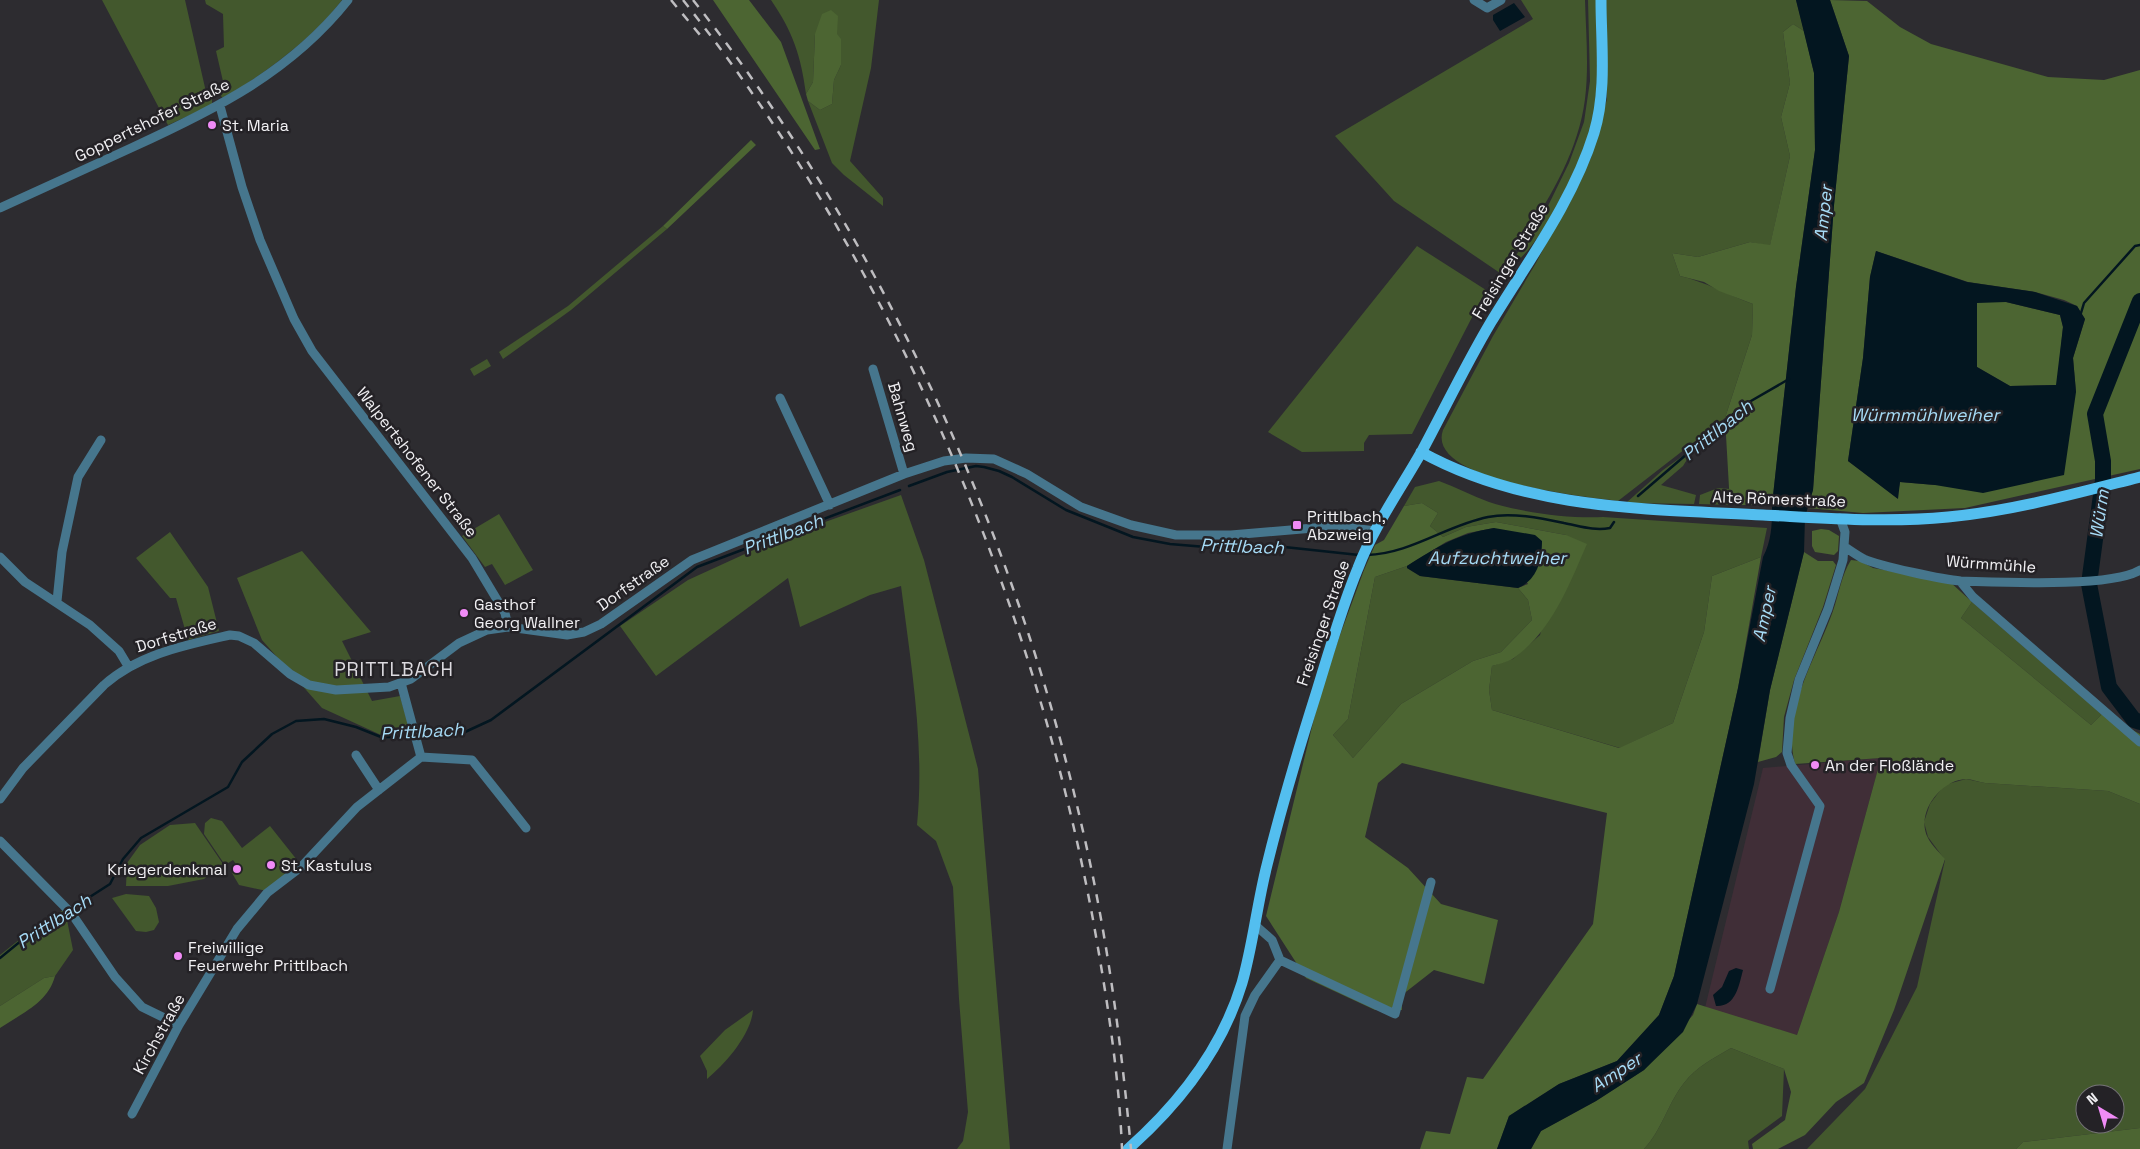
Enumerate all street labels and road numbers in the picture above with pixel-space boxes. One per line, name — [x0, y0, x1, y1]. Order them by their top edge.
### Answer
street label: Goppertshofer Straße — [71, 73, 233, 167]
street label: Freisinger Straße — [1467, 199, 1553, 323]
street label: Bahnweg — [883, 380, 923, 454]
street label: Walpertshofener Straße — [352, 383, 482, 541]
street label: Alte Römerstraße — [1712, 486, 1846, 512]
street label: Dorfstraße — [593, 550, 673, 616]
street label: Würmmühle — [1945, 550, 2037, 578]
street label: Freisinger Straße — [1292, 557, 1354, 689]
street label: Dorfstraße — [133, 613, 219, 657]
street label: Kirchstraße — [128, 990, 190, 1078]

